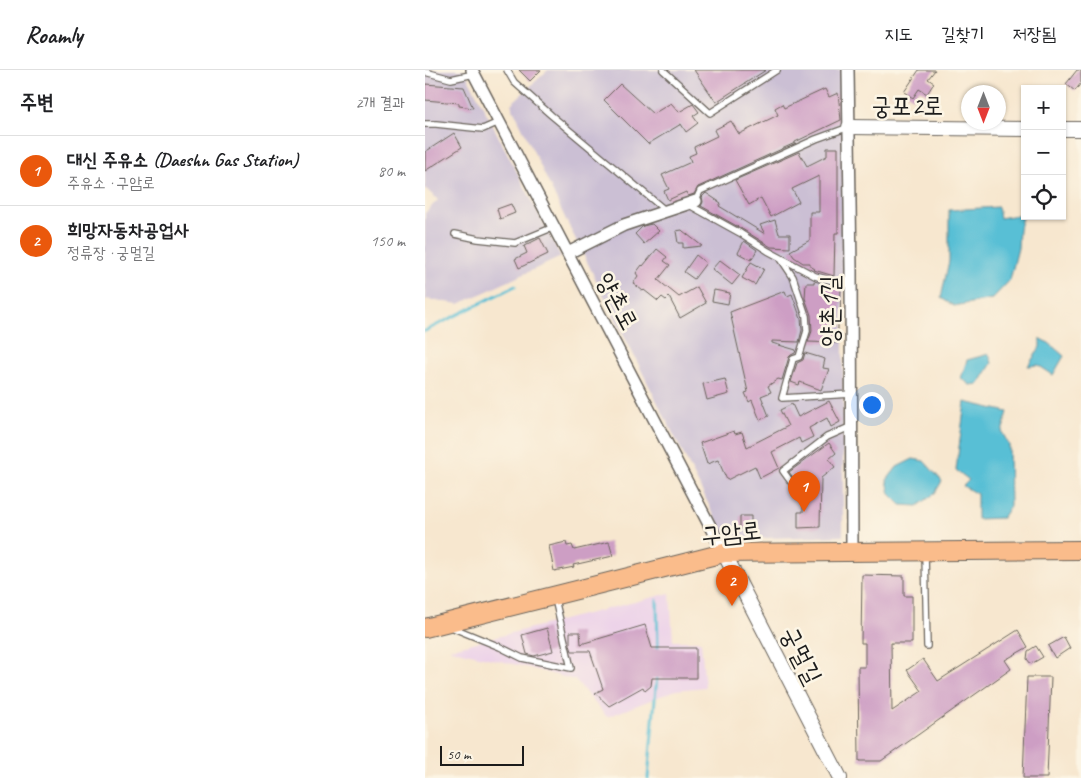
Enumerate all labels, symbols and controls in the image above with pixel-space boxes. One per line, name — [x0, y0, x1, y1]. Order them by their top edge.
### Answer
text: Roamly — [25, 20, 82, 50]
text: 지도 — [884, 23, 913, 45]
text: 길찾기 — [941, 23, 985, 45]
text: 저장됨 — [1013, 23, 1056, 45]
north arrow — [961, 85, 1006, 130]
map controls — [1021, 85, 1066, 220]
button: + — [1021, 85, 1066, 130]
text: 주변 — [20, 89, 54, 115]
street label: 궁포2로 — [871, 90, 943, 122]
text: 2개 결과 — [355, 93, 405, 113]
button: − — [1021, 130, 1066, 175]
text: 대신 주유소 (Daeshn Gas Station) — [67, 148, 298, 172]
text: 1 — [32, 161, 40, 181]
text: 80 m — [378, 161, 405, 181]
text: 주유소 · 구암로 — [67, 173, 155, 193]
button: locate — [1021, 175, 1066, 220]
text: 희망자동차공업사 — [67, 218, 189, 242]
text: 2 — [32, 231, 40, 251]
text: 150 m — [371, 231, 405, 251]
text: 정류장 · 궁멀길 — [67, 243, 155, 263]
street label: 양촌로 — [589, 267, 645, 336]
street label: 양촌1길 — [814, 275, 846, 347]
your location — [859, 392, 885, 418]
pin: 1 — [788, 471, 820, 512]
street label: 구암로 — [699, 514, 763, 552]
pin: 2 — [716, 565, 748, 606]
street label: 궁멀길 — [773, 621, 829, 690]
scale bar — [440, 743, 524, 766]
text: 50 m — [447, 746, 471, 763]

